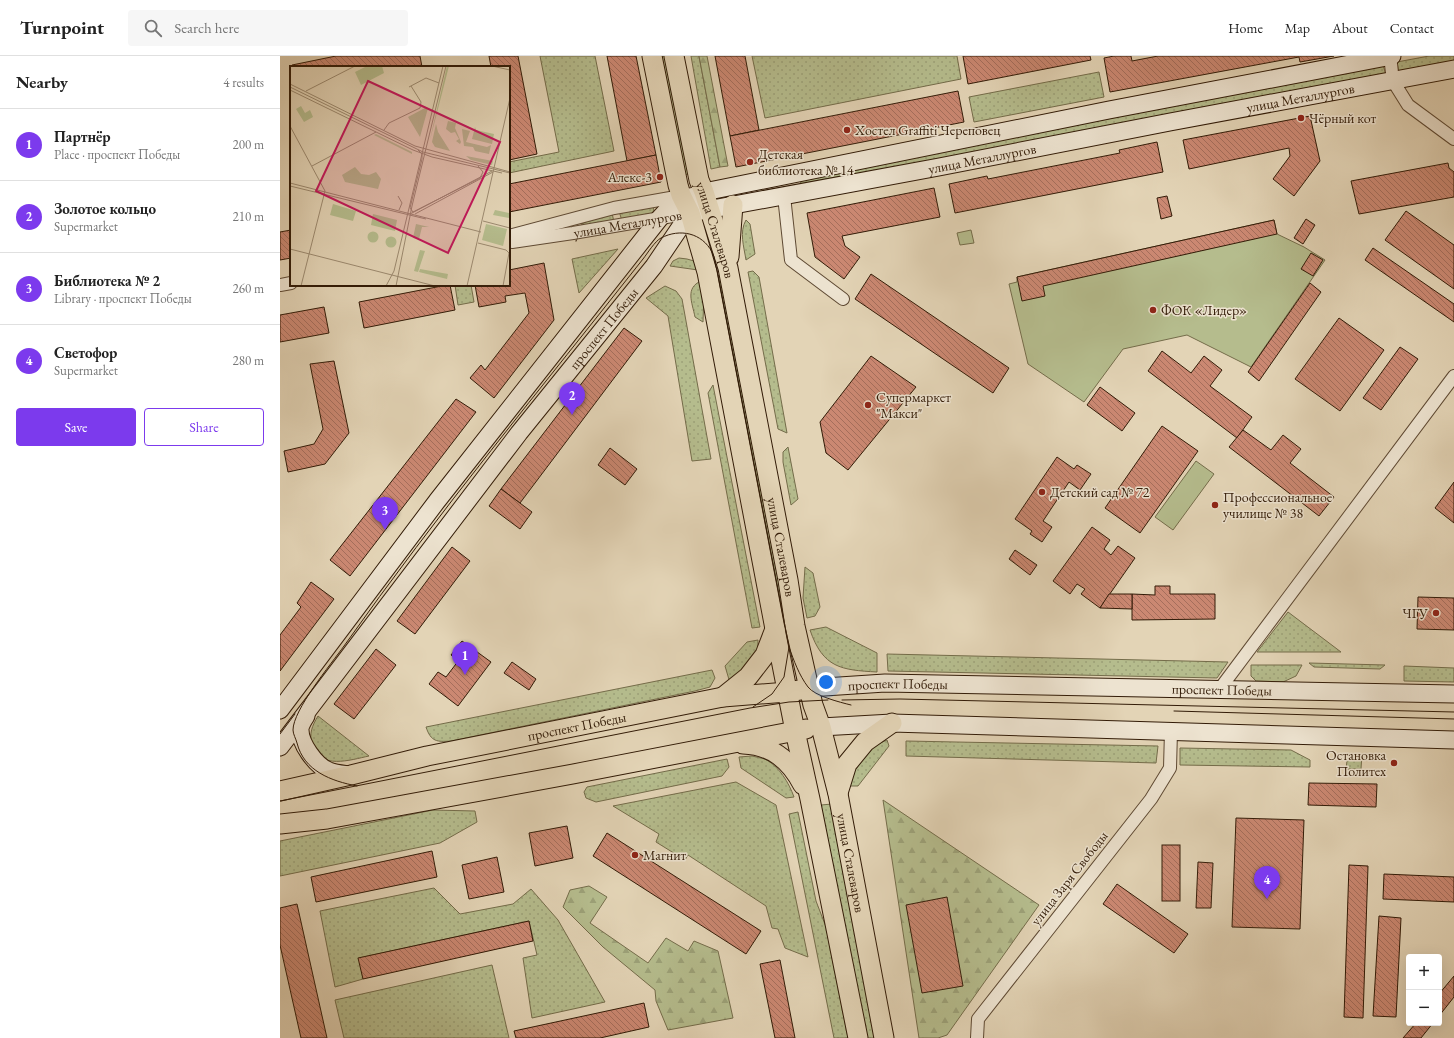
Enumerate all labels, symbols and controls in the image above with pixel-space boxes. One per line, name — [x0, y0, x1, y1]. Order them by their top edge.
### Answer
search box — [128, 10, 408, 46]
text: Turnpoint — [20, 15, 104, 40]
icon: search — [142, 17, 164, 39]
text: Search here — [174, 18, 239, 37]
text: Home — [1228, 19, 1263, 37]
text: Map — [1285, 19, 1310, 37]
text: About — [1332, 19, 1368, 37]
text: Contact — [1390, 19, 1434, 37]
inset map — [290, 66, 510, 286]
text: Nearby — [16, 71, 68, 93]
text: 4 results — [223, 74, 264, 91]
street label: улица Металлургов — [1245, 79, 1356, 117]
place label: Чёрный кот — [1309, 109, 1377, 127]
marker: Чёрный кот — [1296, 113, 1306, 123]
place label: Хостел Graffiti Череповец — [854, 121, 1001, 139]
marker: Хостел Graffiti Череповец — [842, 125, 852, 135]
text: Партнёр — [54, 127, 111, 146]
text: 1 — [26, 136, 32, 153]
text: 200 m — [233, 136, 264, 153]
street label: улица Металлургов — [927, 139, 1038, 178]
place label: Детская библиотека № 14 — [758, 145, 854, 179]
text: Place · проспект Победы — [54, 146, 180, 163]
marker: Детская библиотека № 14 — [745, 157, 755, 167]
place label: Алекс-3 — [606, 168, 652, 186]
marker: Алекс-3 — [655, 172, 665, 182]
street label: улица Сталеваров — [692, 179, 739, 280]
text: Золотое кольцо — [54, 199, 156, 218]
street label: улица Металлургов — [572, 206, 683, 242]
text: 2 — [26, 208, 32, 225]
text: 210 m — [233, 208, 264, 225]
text: Supermarket — [54, 218, 118, 235]
text: Библиотека № 2 — [54, 271, 160, 290]
text: 3 — [26, 280, 32, 297]
text: 260 m — [233, 280, 264, 297]
street label: проспект Победы — [565, 284, 642, 373]
text: Library · проспект Победы — [54, 290, 192, 307]
place label: ФОК «Лидер» — [1161, 301, 1247, 319]
marker: ФОК «Лидер» — [1148, 305, 1158, 315]
text: Светофор — [54, 343, 117, 362]
text: 4 — [26, 352, 32, 369]
text: 280 m — [233, 352, 264, 369]
text: Supermarket — [54, 362, 118, 379]
pin: 2 — [559, 382, 585, 415]
place label: Супермаркет "Макси" — [876, 388, 951, 422]
marker: Супермаркет "Макси" — [863, 400, 873, 410]
button: Save — [16, 408, 136, 446]
button: Share — [144, 408, 264, 446]
place label: Детский сад № 72 — [1050, 483, 1150, 501]
marker: Детский сад № 72 — [1037, 487, 1047, 497]
place label: Профессиональное училище № 38 — [1223, 488, 1333, 522]
street label: улица Сталеваров — [763, 496, 799, 598]
pin: 3 — [372, 497, 398, 530]
marker: Профессиональное училище № 38 — [1210, 500, 1220, 510]
place label: ЧГУ — [1402, 604, 1428, 622]
marker: ЧГУ — [1431, 608, 1441, 618]
pin: 1 — [452, 642, 478, 675]
your location — [816, 672, 836, 692]
street label: проспект Победы — [847, 674, 948, 694]
street label: проспект Победы — [1172, 680, 1272, 699]
street label: проспект Победы — [526, 707, 628, 745]
place label: Остановка Политех — [1326, 746, 1386, 780]
marker: Остановка Политех — [1389, 758, 1399, 768]
street label: улица Сталеваров — [833, 812, 869, 914]
street label: улица Заря Свободы — [1026, 827, 1112, 929]
place label: Магнит — [643, 846, 687, 864]
marker: Магнит — [630, 850, 640, 860]
pin: 4 — [1254, 866, 1280, 899]
map controls — [1406, 954, 1442, 1026]
button: + — [1406, 954, 1442, 990]
button: − — [1406, 990, 1442, 1026]

